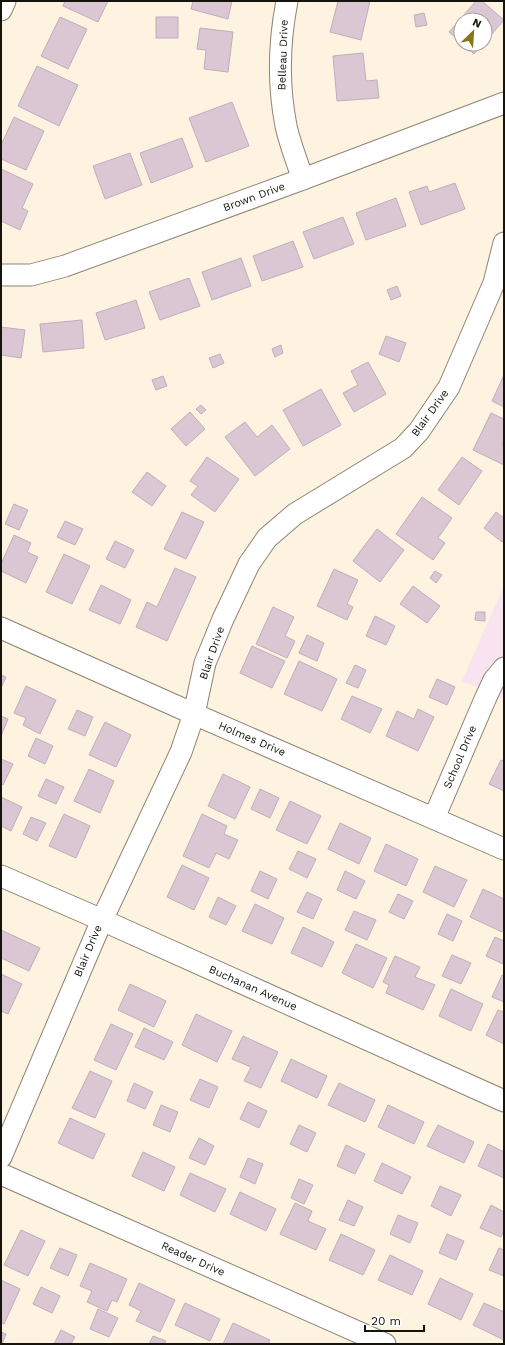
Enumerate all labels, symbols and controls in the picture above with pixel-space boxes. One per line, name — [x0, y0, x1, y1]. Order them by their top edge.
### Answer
north arrow — [453, 12, 493, 52]
text: N — [471, 16, 483, 31]
street label: Belleau Drive — [275, 19, 291, 91]
street label: Brown Drive — [221, 180, 287, 214]
street label: Blair Drive — [409, 387, 451, 439]
street label: Blair Drive — [197, 625, 227, 681]
street label: Holmes Drive — [216, 719, 288, 759]
street label: School Drive — [441, 723, 479, 791]
street label: Blair Drive — [71, 923, 105, 979]
street label: Buchanan Avenue — [207, 963, 299, 1013]
street label: Reader Drive — [159, 1239, 227, 1279]
scale bar — [365, 1307, 424, 1333]
text: 20 m — [371, 1314, 401, 1328]

